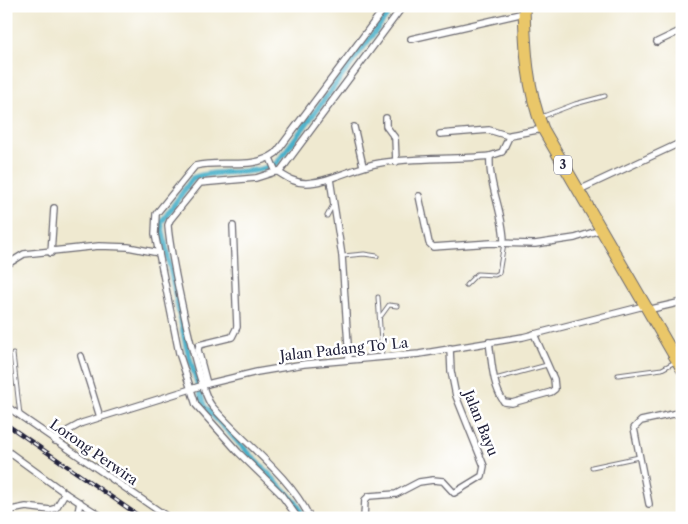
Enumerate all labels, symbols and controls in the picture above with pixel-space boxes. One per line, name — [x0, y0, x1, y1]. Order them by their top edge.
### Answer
road number: 3 — [554, 156, 572, 174]
street label: Jalan Padang To' La — [277, 333, 410, 365]
street label: Jalan Bayu — [459, 386, 502, 459]
street label: Lorong Perwira — [46, 415, 142, 489]

